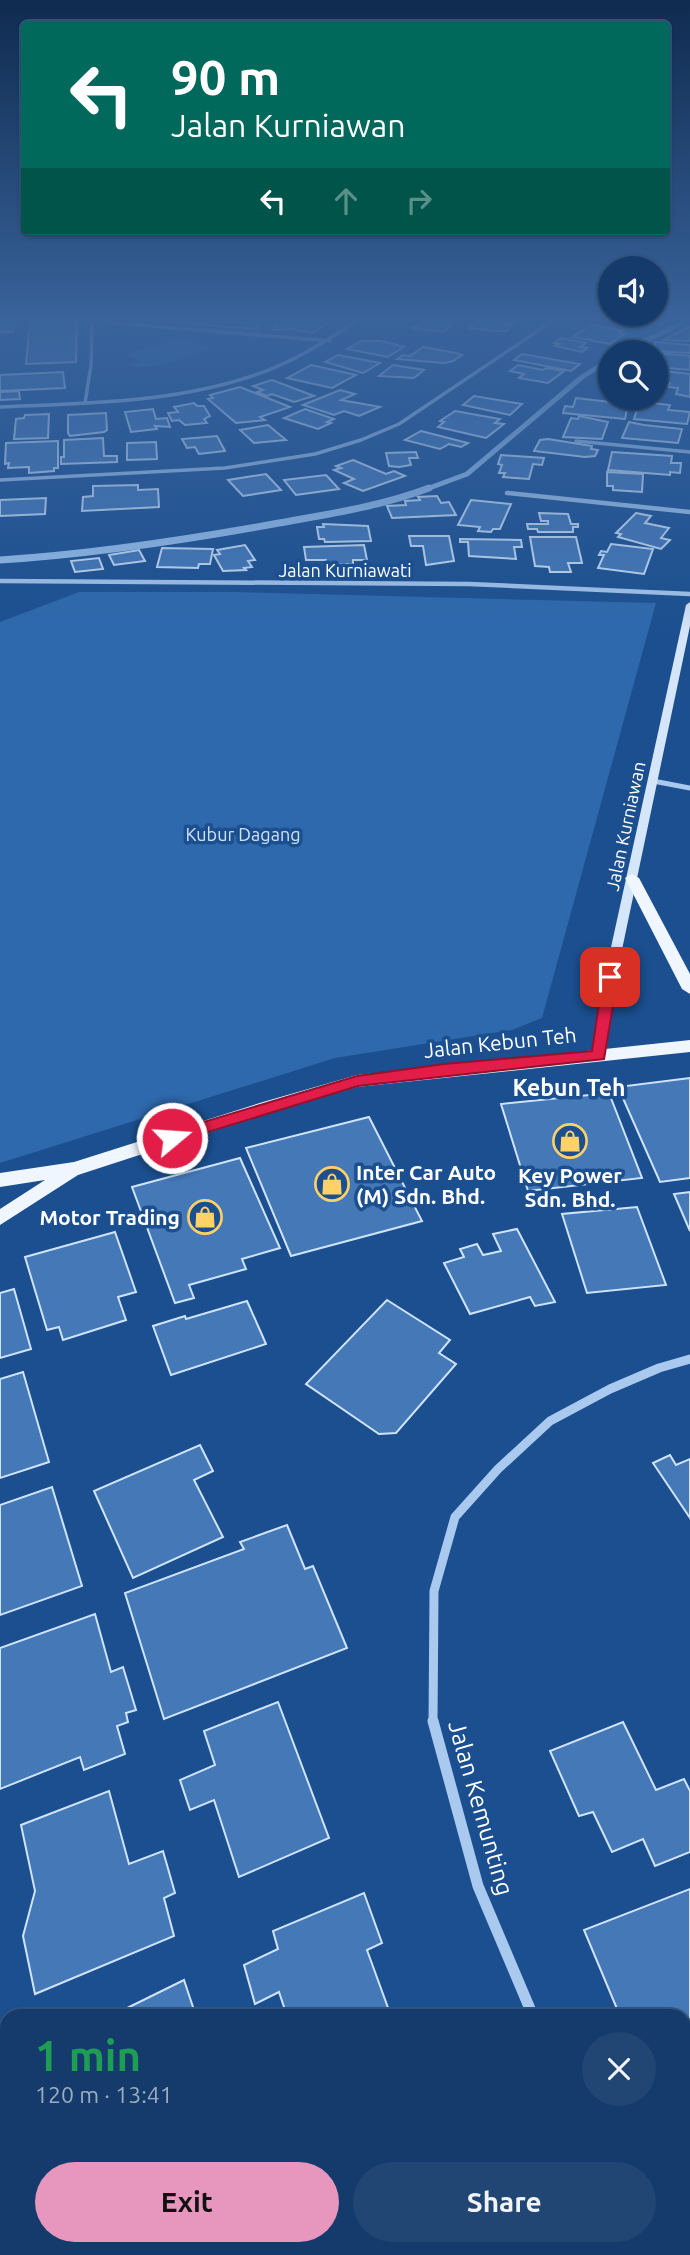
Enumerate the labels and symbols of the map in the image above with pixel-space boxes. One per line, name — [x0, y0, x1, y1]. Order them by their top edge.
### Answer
street label: Jalan Kurniawati — [278, 560, 412, 580]
street label: Jalan Kurniawan — [602, 759, 648, 893]
park label: Kubur Dagang — [185, 824, 301, 844]
pin — [580, 947, 640, 1007]
street label: Jalan Kebun Teh — [422, 1022, 578, 1062]
district label: Kebun Teh — [513, 1075, 625, 1100]
position arrow — [135, 1101, 209, 1175]
shop icon: Key Power Sdn. Bhd. — [551, 1122, 589, 1160]
place label: Inter Car Auto (M) Sdn. Bhd. — [356, 1160, 496, 1208]
place label: Key Power Sdn. Bhd. — [518, 1163, 622, 1211]
shop icon: Inter Car Auto (M) Sdn. Bhd. — [313, 1165, 351, 1203]
shop icon: Motor Trading — [186, 1198, 224, 1236]
place label: Motor Trading — [39, 1205, 180, 1229]
street label: Jalan Kemunting — [443, 1718, 519, 1898]

